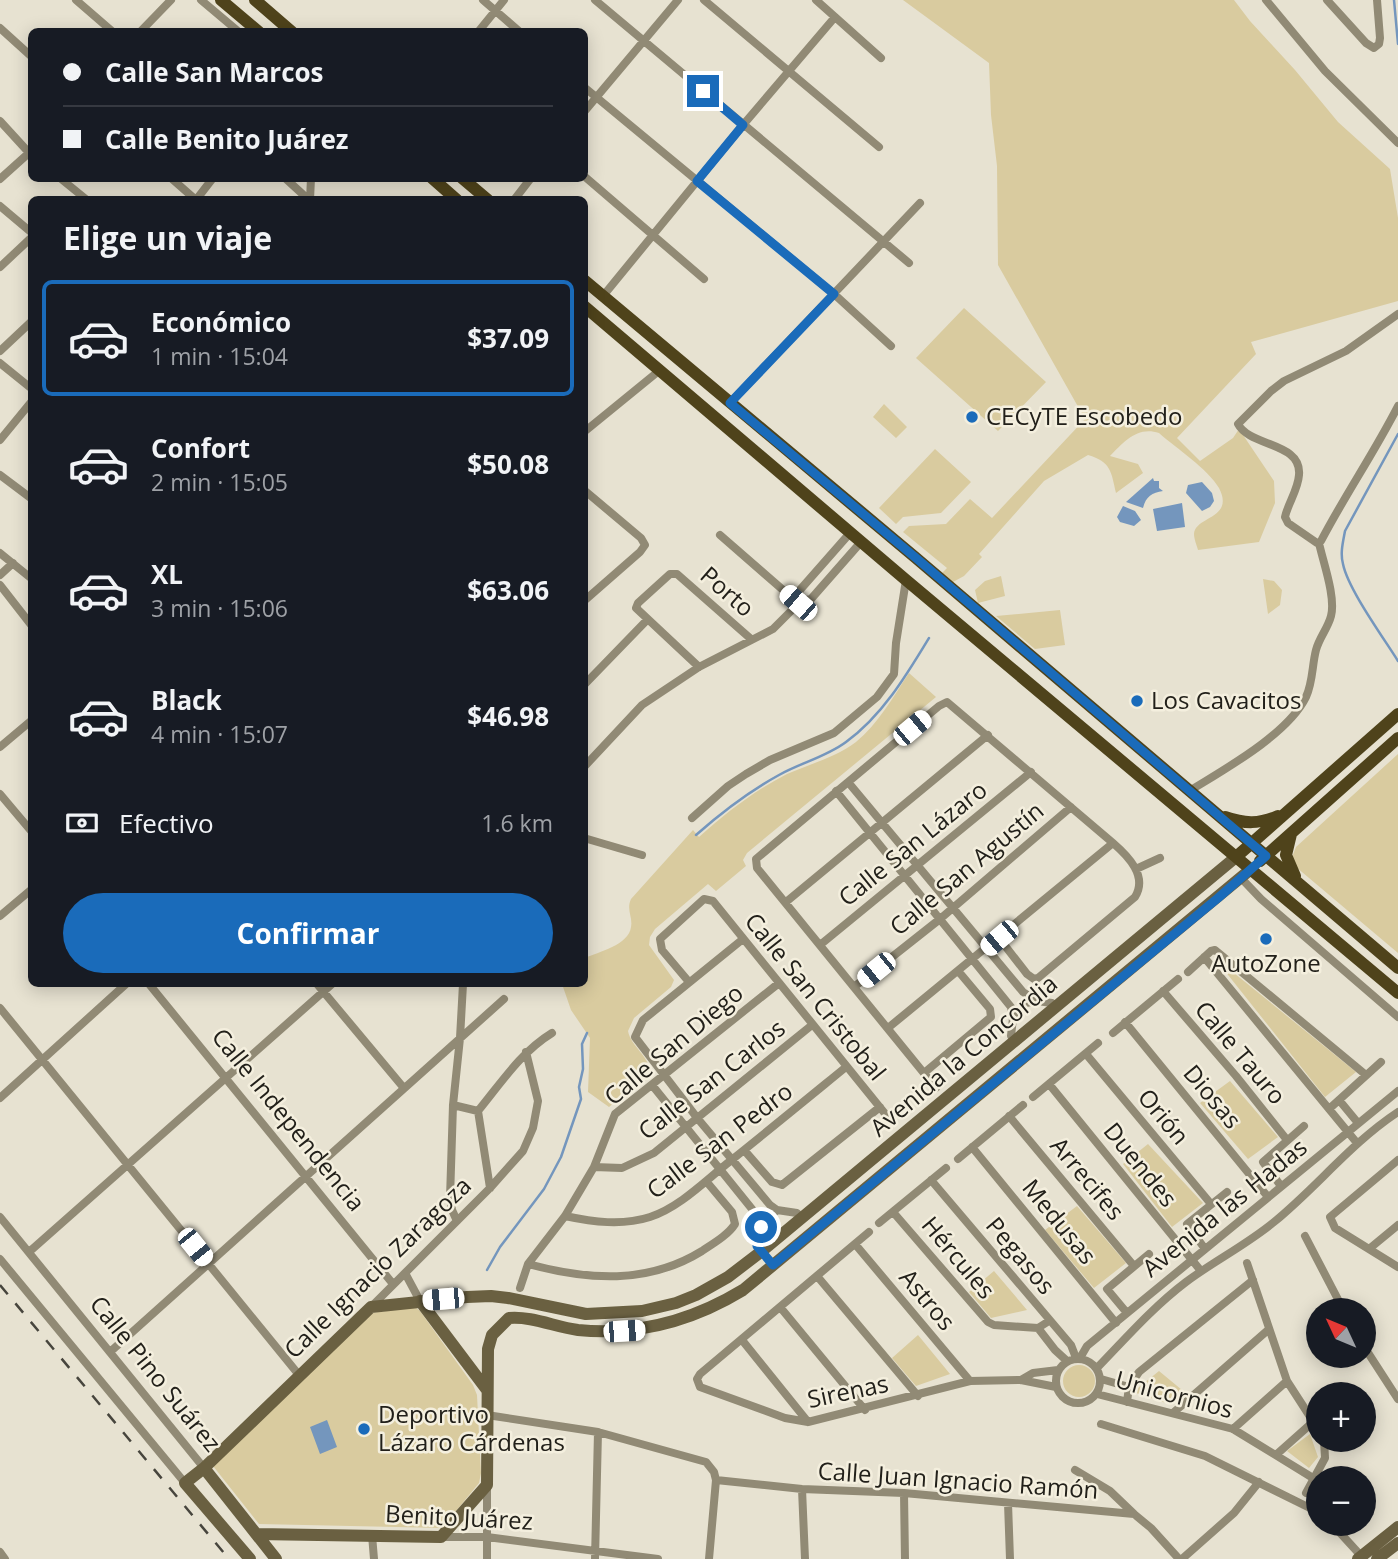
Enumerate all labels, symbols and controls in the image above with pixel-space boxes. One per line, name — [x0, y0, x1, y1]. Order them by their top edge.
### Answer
text: Calle San Marcos — [105, 54, 324, 90]
route end — [687, 75, 719, 107]
text: Calle Benito Juárez — [105, 121, 349, 157]
text: Elige un viaje — [63, 216, 272, 259]
text: Económico — [151, 304, 291, 340]
icon: car — [67, 307, 130, 370]
text: $37.09 — [467, 320, 549, 356]
text: 1 min · 15:04 — [151, 340, 288, 372]
place label: CECyTE Escobedo — [986, 399, 1182, 432]
marker: CECyTE Escobedo — [964, 409, 980, 425]
text: Confort — [151, 430, 250, 466]
icon: car — [67, 433, 130, 496]
text: $50.08 — [467, 446, 549, 482]
text: 2 min · 15:05 — [151, 466, 288, 498]
text: XL — [151, 556, 183, 592]
street label: Porto — [694, 558, 762, 624]
icon: car — [67, 559, 130, 622]
text: $63.06 — [467, 572, 549, 608]
car — [776, 581, 821, 625]
text: 3 min · 15:06 — [151, 592, 288, 624]
text: Black — [151, 682, 222, 718]
place label: Los Cavacitos — [1151, 683, 1301, 716]
icon: car — [67, 685, 130, 748]
marker: Los Cavacitos — [1129, 693, 1145, 709]
text: $46.98 — [467, 698, 549, 734]
car — [890, 706, 935, 750]
text: 4 min · 15:07 — [151, 718, 288, 750]
street label: Calle San Lázaro — [831, 773, 993, 913]
street label: Calle San Agustín — [882, 794, 1050, 942]
icon: cash — [63, 804, 101, 842]
text: Efectivo — [119, 805, 214, 841]
text: 1.6 km — [481, 807, 553, 839]
button: Confirmar — [63, 893, 553, 973]
street label: Calle San Cristobal — [738, 905, 894, 1087]
car — [977, 916, 1022, 960]
marker: AutoZone — [1258, 931, 1274, 947]
place label: AutoZone — [1211, 946, 1321, 979]
car — [854, 949, 899, 991]
street label: Avenida la Concordia — [862, 967, 1064, 1143]
street label: Calle San Diego — [596, 976, 750, 1112]
street label: Calle Tauro — [1188, 993, 1294, 1111]
street label: Calle San Carlos — [631, 1011, 791, 1147]
street label: Calle Independencia — [205, 1021, 373, 1217]
street label: Diosas — [1177, 1057, 1250, 1135]
street label: Calle San Pedro — [639, 1074, 799, 1206]
street label: Orión — [1131, 1081, 1197, 1151]
street label: Duendes — [1097, 1115, 1185, 1213]
street label: Arrecifes — [1044, 1130, 1133, 1226]
street label: Avenida las Hadas — [1135, 1130, 1313, 1284]
street label: Calle Ignacio Zaragoza — [276, 1169, 478, 1365]
street label: Medusas — [1016, 1172, 1105, 1271]
street label: Hércules — [915, 1209, 1003, 1305]
street label: Pegasos — [979, 1209, 1063, 1301]
route start — [745, 1211, 777, 1243]
car — [174, 1224, 217, 1270]
street label: Astros — [893, 1261, 964, 1337]
car — [422, 1287, 465, 1311]
street label: Calle Pino Suárez — [83, 1288, 229, 1458]
north arrow — [1306, 1298, 1376, 1368]
map controls — [1306, 1298, 1376, 1536]
car — [603, 1319, 646, 1343]
street label: Unicornios — [1112, 1362, 1237, 1425]
street label: Sirenas — [804, 1366, 891, 1415]
button: + — [1306, 1382, 1376, 1452]
place label: Deportivo Lázaro Cárdenas — [378, 1397, 565, 1458]
marker: Deportivo Lázaro Cárdenas — [356, 1421, 372, 1437]
street label: Calle Juan Ignacio Ramón — [817, 1453, 1100, 1506]
button: − — [1306, 1466, 1376, 1536]
street label: Benito Juárez — [384, 1496, 534, 1537]

